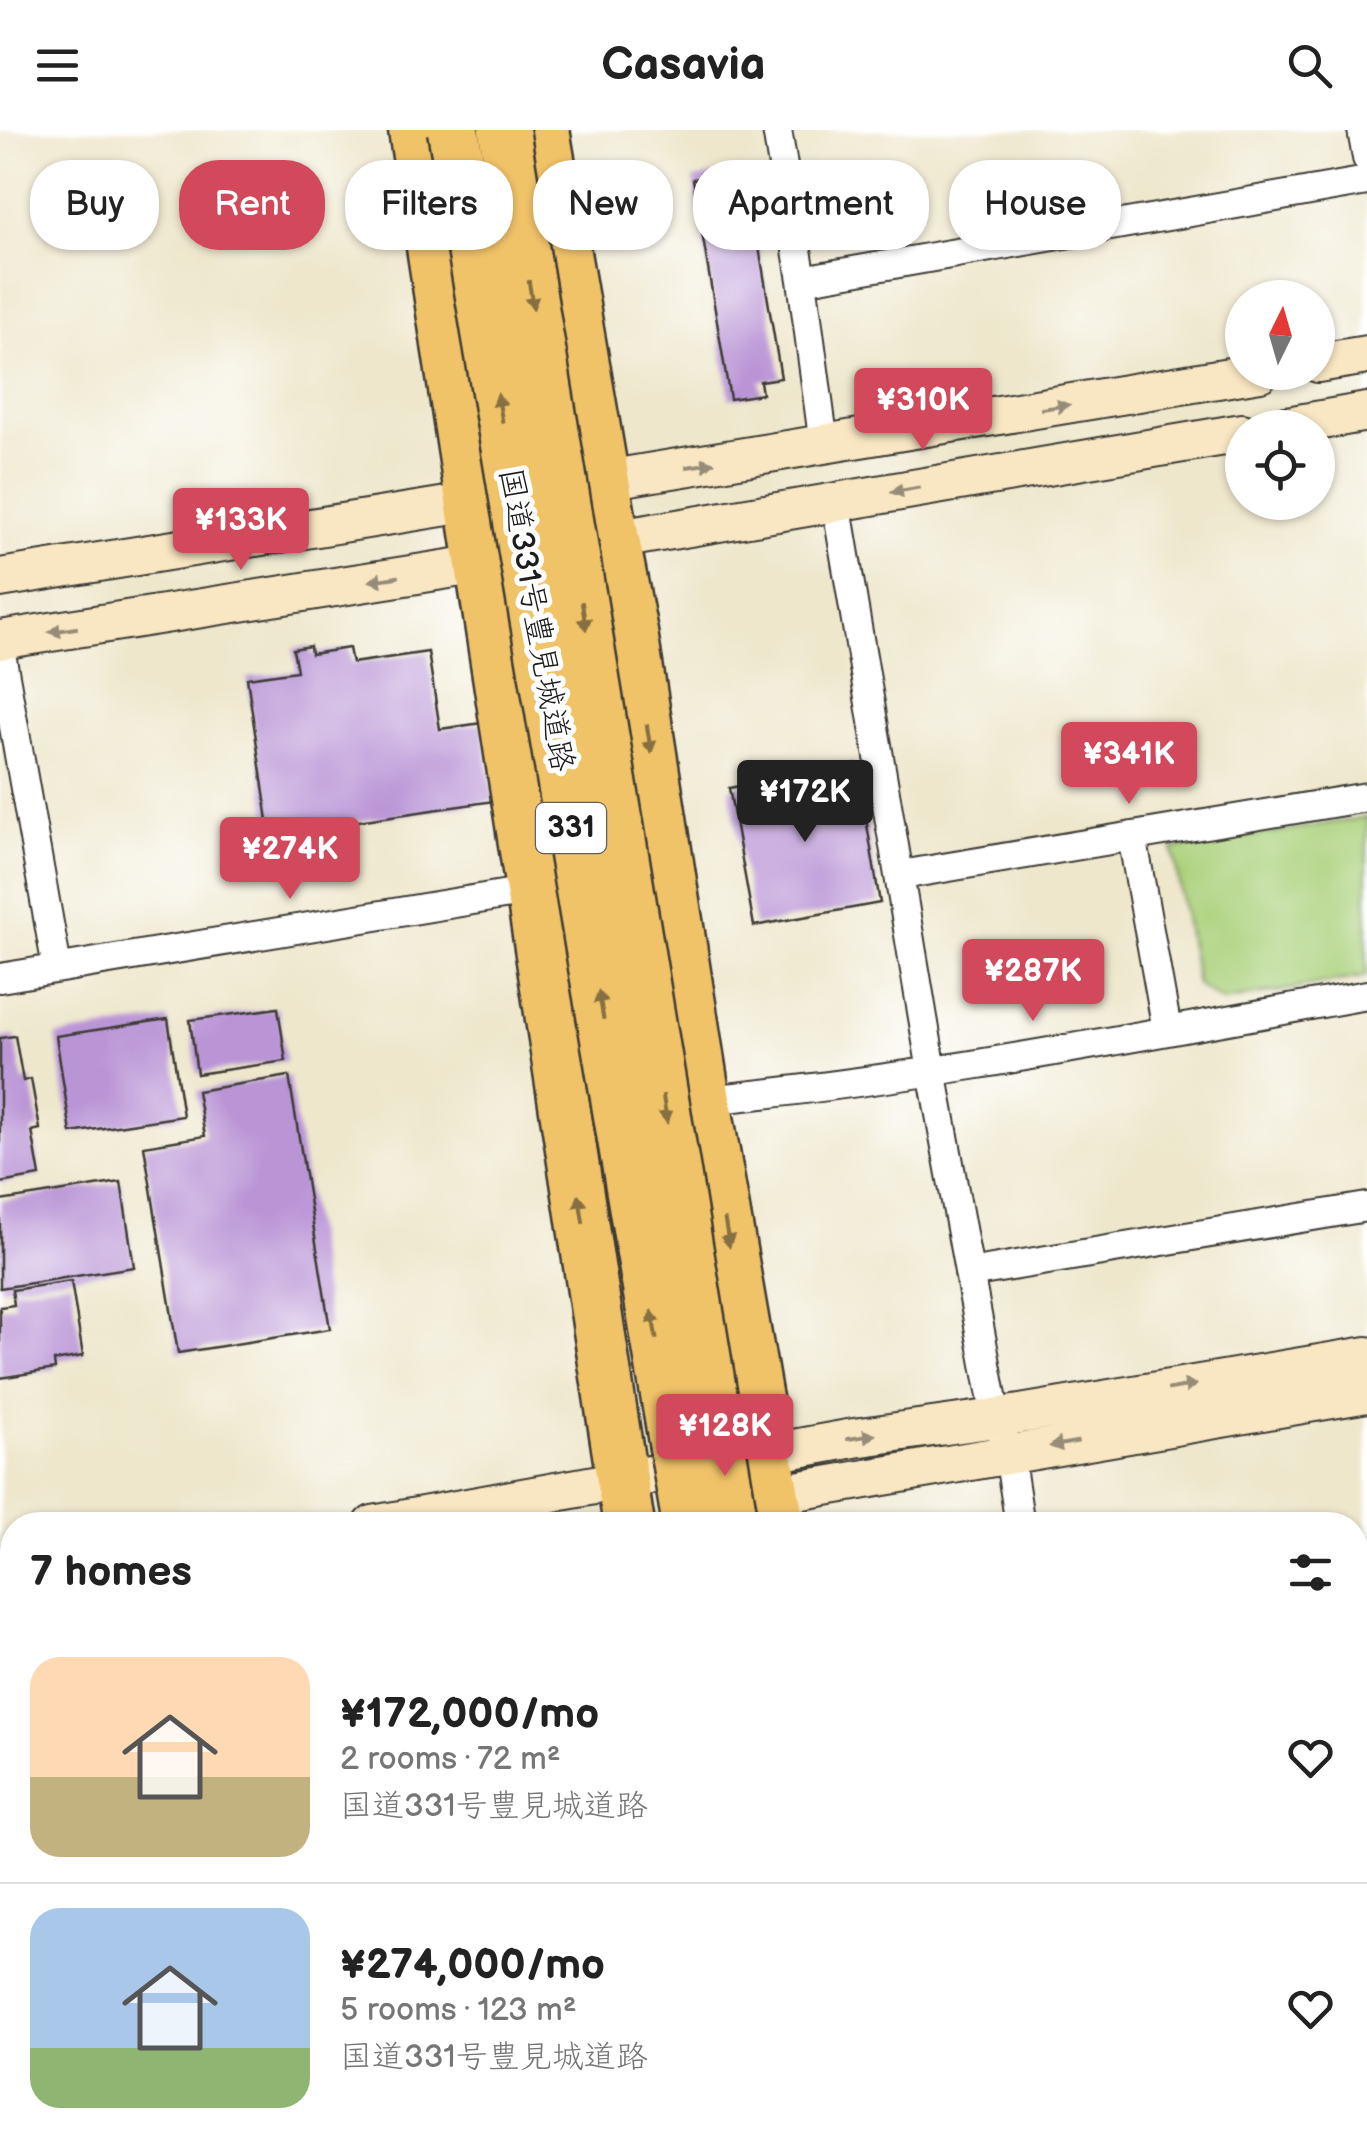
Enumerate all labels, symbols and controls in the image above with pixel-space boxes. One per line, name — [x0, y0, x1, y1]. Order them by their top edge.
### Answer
icon: menu — [30, 38, 85, 93]
text: Casavia — [602, 38, 765, 93]
icon: search — [1282, 38, 1337, 93]
chip: Buy — [30, 160, 159, 250]
chip: Rent — [179, 160, 325, 250]
chip: Filters — [345, 160, 513, 250]
chip: New — [533, 160, 673, 250]
chip: Apartment — [693, 160, 929, 250]
chip: House — [949, 160, 1121, 250]
one-way arrow — [524, 280, 539, 312]
north arrow — [1225, 280, 1335, 390]
map controls — [1225, 280, 1335, 520]
pin: ¥310K — [853, 368, 993, 453]
text: ¥310K — [876, 381, 970, 420]
one-way arrow — [492, 392, 507, 423]
one-way arrow — [1040, 399, 1072, 414]
button: locate — [1225, 410, 1335, 520]
one-way arrow — [685, 457, 716, 472]
street label: 国道331号豊見城道路 — [490, 465, 582, 775]
one-way arrow — [889, 483, 920, 498]
pin: ¥133K — [171, 488, 311, 573]
text: ¥133K — [195, 501, 287, 540]
one-way arrow — [368, 572, 399, 588]
one-way arrow — [577, 601, 592, 632]
one-way arrow — [47, 623, 78, 638]
pin: ¥341K — [1059, 722, 1199, 807]
one-way arrow — [641, 724, 657, 756]
text: ¥341K — [1083, 735, 1175, 774]
pin: ¥172K — [735, 760, 875, 845]
text: ¥172K — [759, 773, 851, 812]
road number: 331 — [536, 803, 606, 853]
pin: ¥274K — [220, 817, 360, 902]
text: ¥274K — [242, 830, 338, 869]
pin: ¥287K — [963, 939, 1103, 1024]
text: ¥287K — [984, 952, 1082, 991]
one-way arrow — [592, 989, 608, 1020]
one-way arrow — [658, 1094, 673, 1126]
one-way arrow — [573, 1193, 588, 1224]
one-way arrow — [720, 1218, 735, 1249]
one-way arrow — [646, 1309, 662, 1341]
one-way arrow — [1167, 1379, 1198, 1394]
pin: ¥128K — [655, 1394, 795, 1479]
text: ¥128K — [678, 1407, 772, 1446]
one-way arrow — [846, 1429, 877, 1445]
one-way arrow — [1048, 1437, 1079, 1453]
icon: filters — [1283, 1545, 1338, 1600]
text: 7 homes — [30, 1547, 192, 1598]
text: ¥172,000/mo — [340, 1689, 599, 1740]
icon: home — [110, 1697, 230, 1817]
icon: heart — [1283, 1730, 1338, 1785]
text: 2 rooms · 72 m² — [340, 1740, 561, 1779]
text: 国道331号豊見城道路 — [340, 1787, 648, 1826]
text: ¥274,000/mo — [340, 1940, 605, 1991]
icon: home — [110, 1948, 230, 2068]
icon: heart — [1283, 1981, 1338, 2036]
text: 5 rooms · 123 m² — [340, 1991, 577, 2030]
text: 国道331号豊見城道路 — [340, 2038, 648, 2077]

